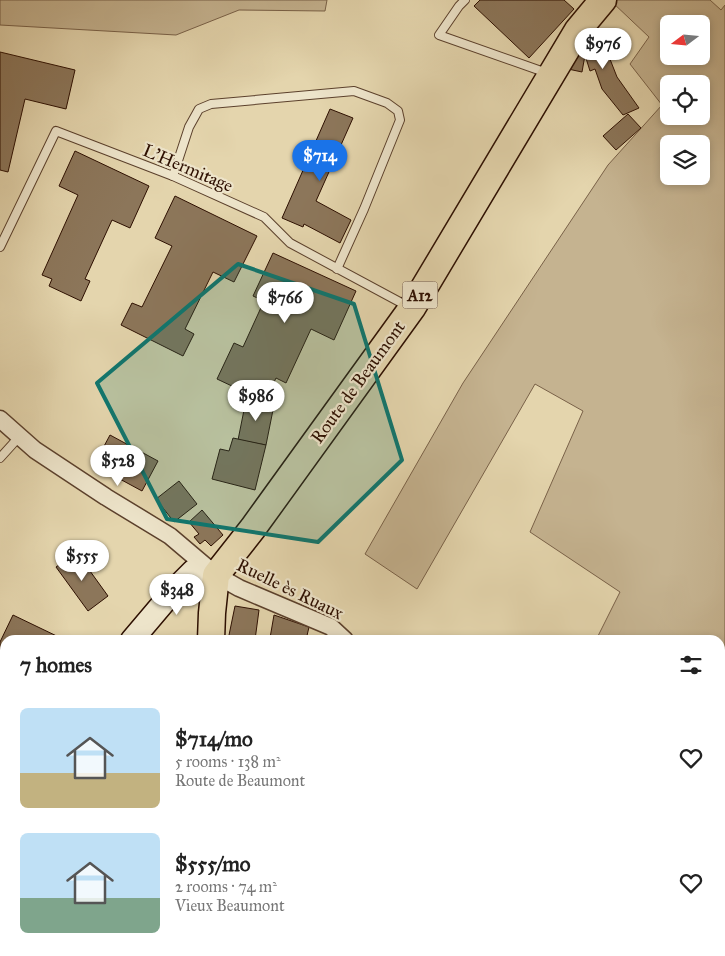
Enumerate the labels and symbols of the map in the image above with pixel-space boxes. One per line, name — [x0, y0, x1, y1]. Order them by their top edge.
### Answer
north arrow — [660, 15, 710, 65]
pin: $976 — [573, 28, 633, 70]
street label: L'Hermitage — [139, 139, 236, 198]
pin: $714 — [290, 140, 350, 182]
pin: $766 — [255, 282, 315, 324]
road number: A12 — [402, 282, 438, 308]
street label: Route de Beaumont — [306, 316, 410, 448]
pin: $986 — [226, 380, 286, 422]
pin: $528 — [88, 444, 148, 487]
pin: $555 — [52, 540, 112, 582]
street label: Ruelle ès Ruaux — [233, 554, 347, 624]
pin: $348 — [147, 574, 207, 616]

